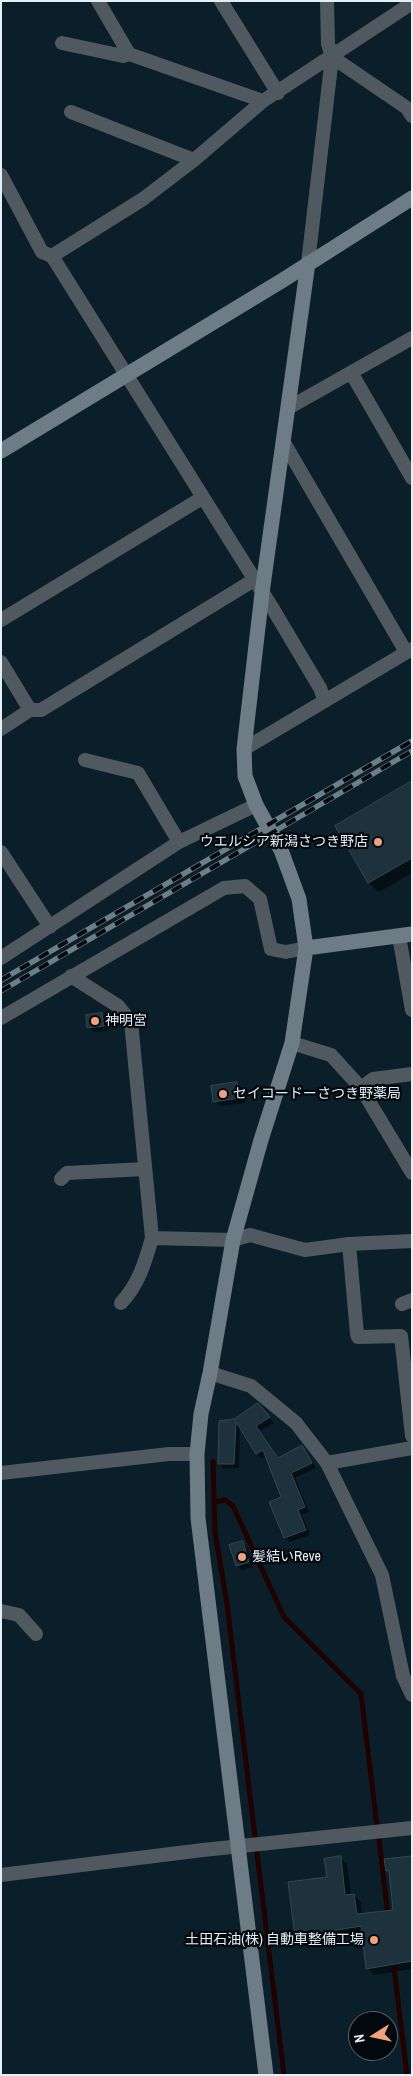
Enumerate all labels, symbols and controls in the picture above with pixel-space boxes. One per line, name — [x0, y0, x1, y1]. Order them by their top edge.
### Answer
place label: ウエルシア新潟さつき野店 — [200, 834, 368, 850]
marker: ウエルシア新潟さつき野店 — [372, 836, 384, 848]
place label: 神明宮 — [105, 1013, 147, 1029]
marker: 神明宮 — [89, 1015, 101, 1027]
place label: セイコードーさつき野薬局 — [233, 1086, 401, 1102]
marker: セイコードーさつき野薬局 — [217, 1088, 229, 1100]
place label: 髪結いReve — [252, 1549, 321, 1565]
marker: 髪結いReve — [236, 1551, 248, 1563]
place label: 土田石油(株) 自動車整備工場 — [185, 1932, 364, 1948]
marker: 土田石油(株) 自動車整備工場 — [368, 1934, 380, 1946]
north arrow — [348, 2011, 398, 2061]
text: N — [350, 2033, 369, 2044]

